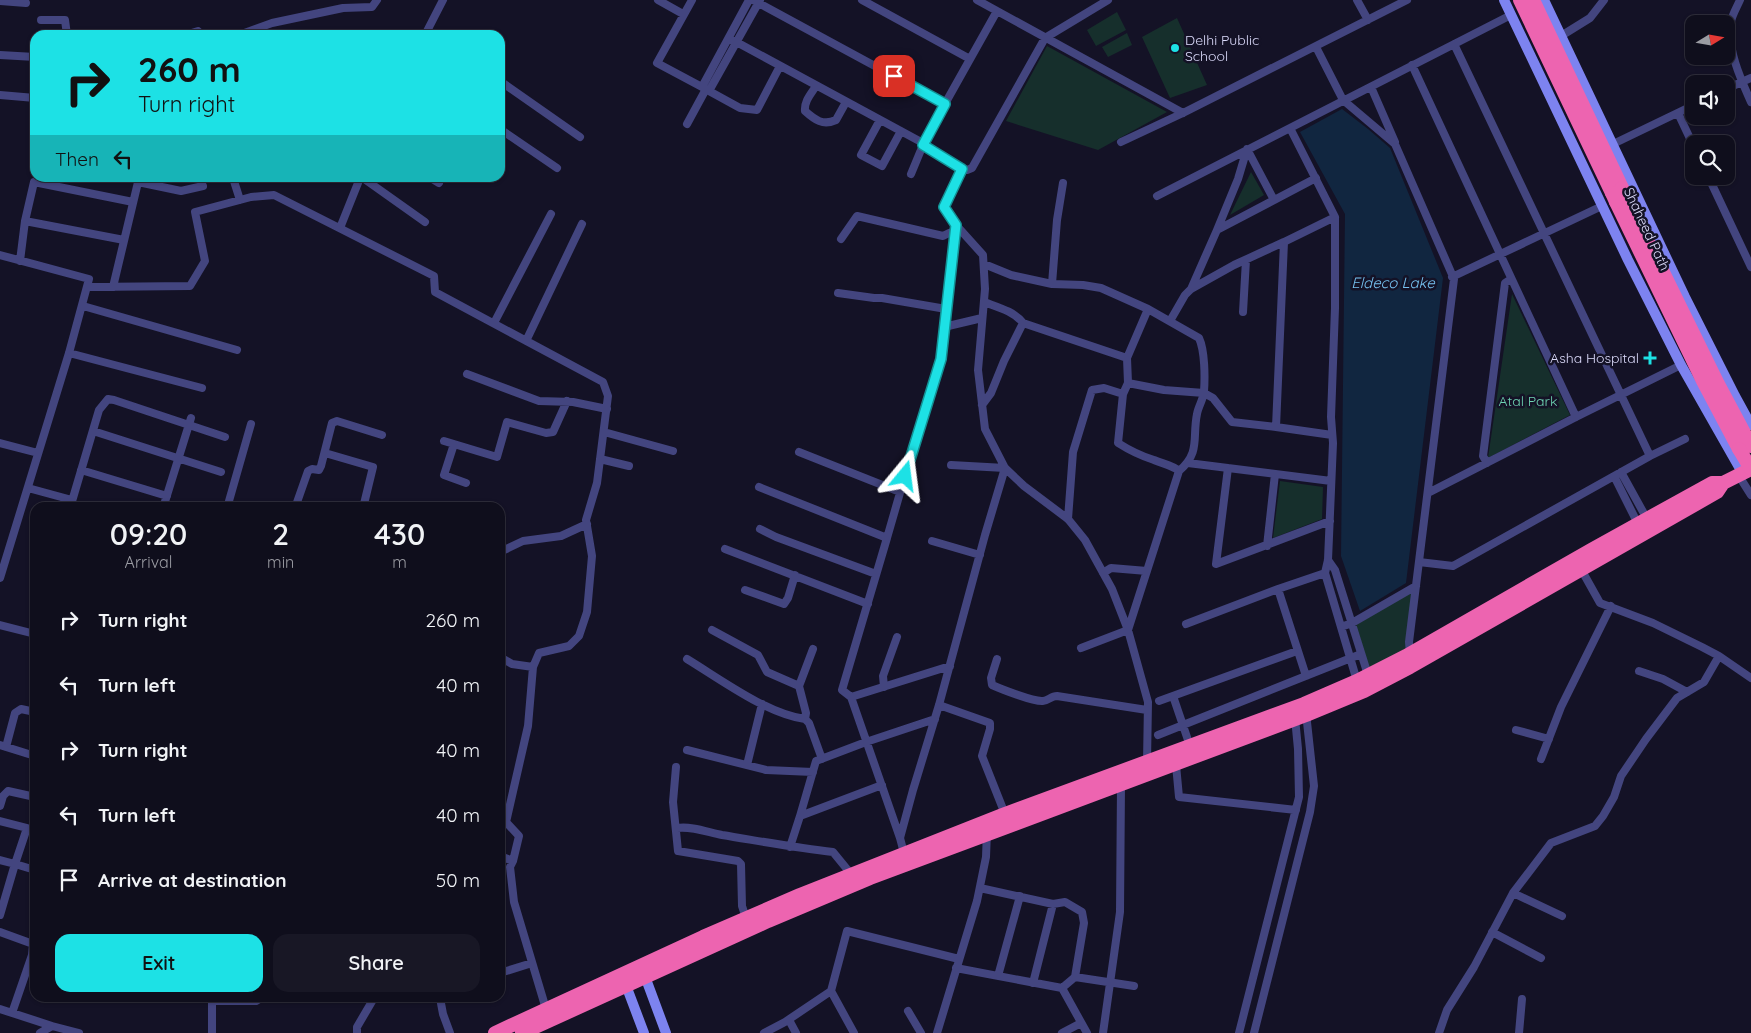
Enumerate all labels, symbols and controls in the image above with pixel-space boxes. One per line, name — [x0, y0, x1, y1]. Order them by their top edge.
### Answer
north arrow — [1685, 15, 1735, 65]
map controls — [1685, 15, 1735, 185]
place label: Delhi Public School — [1185, 31, 1259, 65]
marker: Delhi Public School — [1169, 42, 1181, 54]
text: 260 m — [138, 47, 241, 91]
icon: right — [55, 50, 120, 115]
pin — [873, 55, 915, 97]
icon: arrive — [880, 62, 908, 90]
button: sound — [1685, 75, 1735, 125]
text: Turn right — [138, 90, 235, 118]
button: search — [1685, 135, 1735, 185]
icon: left — [109, 145, 137, 173]
text: Then — [55, 147, 99, 171]
street label: Shaheed Path — [1620, 184, 1674, 274]
water label: Eldeco Lake — [1351, 273, 1435, 292]
place label: Asha Hospital — [1550, 349, 1639, 367]
marker: Asha Hospital — [1643, 351, 1657, 365]
park label: Atal Park — [1499, 392, 1557, 410]
position arrow — [878, 449, 930, 501]
text: 09:20 — [110, 515, 187, 553]
text: 2 — [272, 515, 289, 553]
text: 430 — [374, 515, 425, 553]
text: Arrival — [125, 552, 172, 572]
text: min — [267, 552, 294, 572]
text: m — [392, 552, 407, 572]
icon: right — [55, 606, 83, 634]
text: Turn right — [98, 608, 187, 632]
text: 260 m — [425, 608, 480, 632]
icon: left — [55, 671, 83, 699]
text: Turn left — [98, 673, 176, 697]
text: 40 m — [436, 673, 480, 697]
icon: right — [55, 736, 83, 764]
text: Turn right — [98, 738, 187, 762]
text: 40 m — [436, 738, 480, 762]
icon: left — [55, 801, 83, 829]
text: Turn left — [98, 803, 176, 827]
text: 40 m — [436, 803, 480, 827]
icon: arrive — [55, 866, 83, 894]
text: Arrive at destination — [98, 868, 287, 892]
text: 50 m — [436, 868, 480, 892]
button: Exit — [55, 934, 263, 992]
button: Share — [273, 934, 480, 992]

